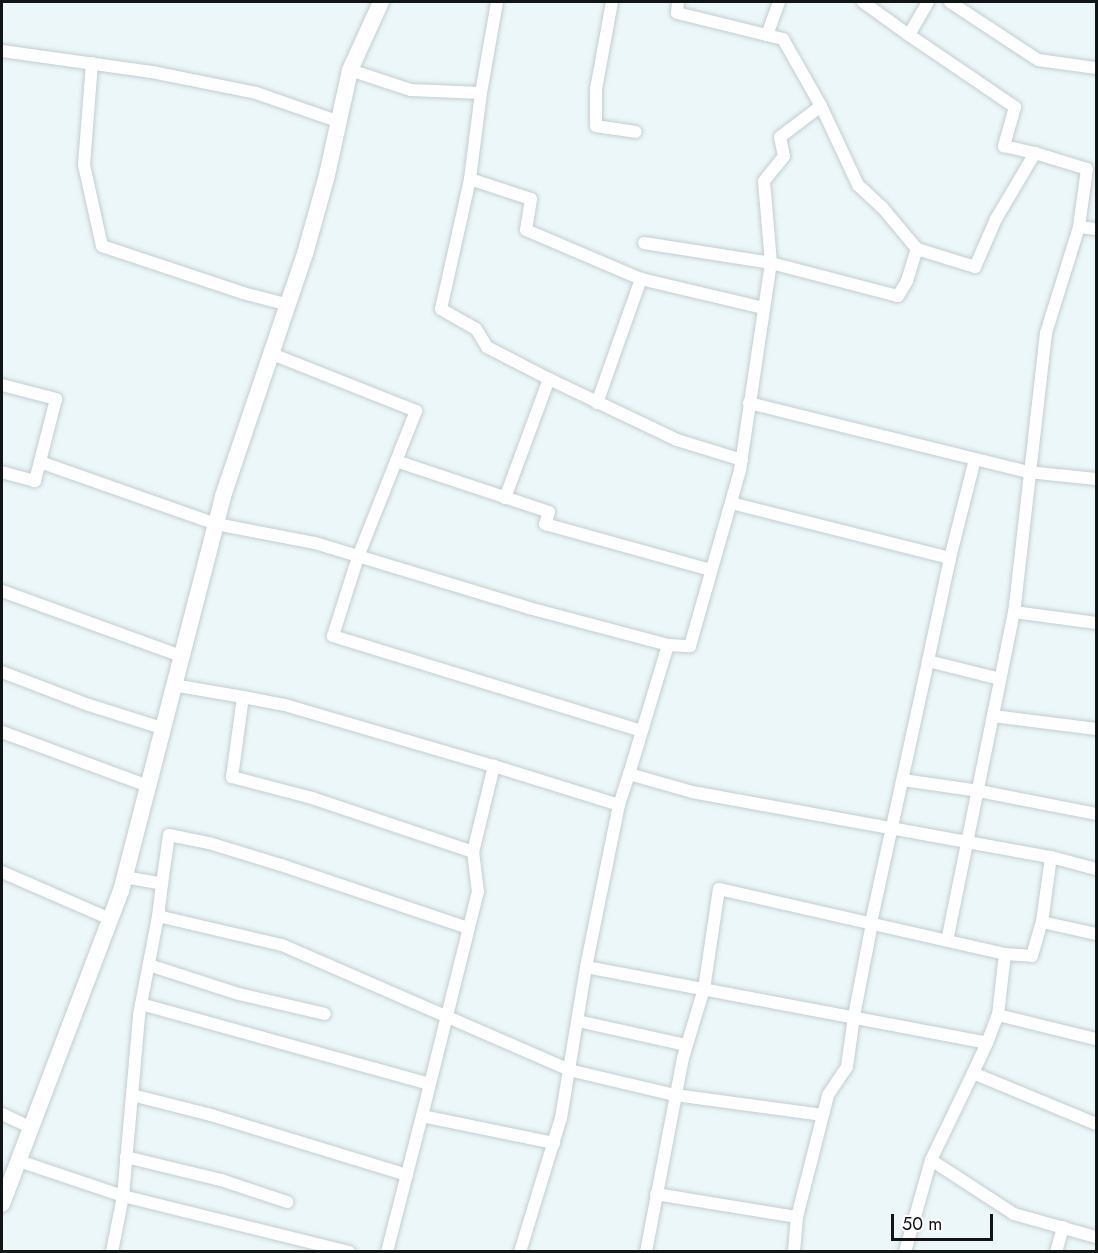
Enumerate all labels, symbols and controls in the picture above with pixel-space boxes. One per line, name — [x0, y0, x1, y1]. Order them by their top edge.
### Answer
scale bar — [894, 1202, 996, 1240]
text: 50 m — [902, 1211, 942, 1237]

